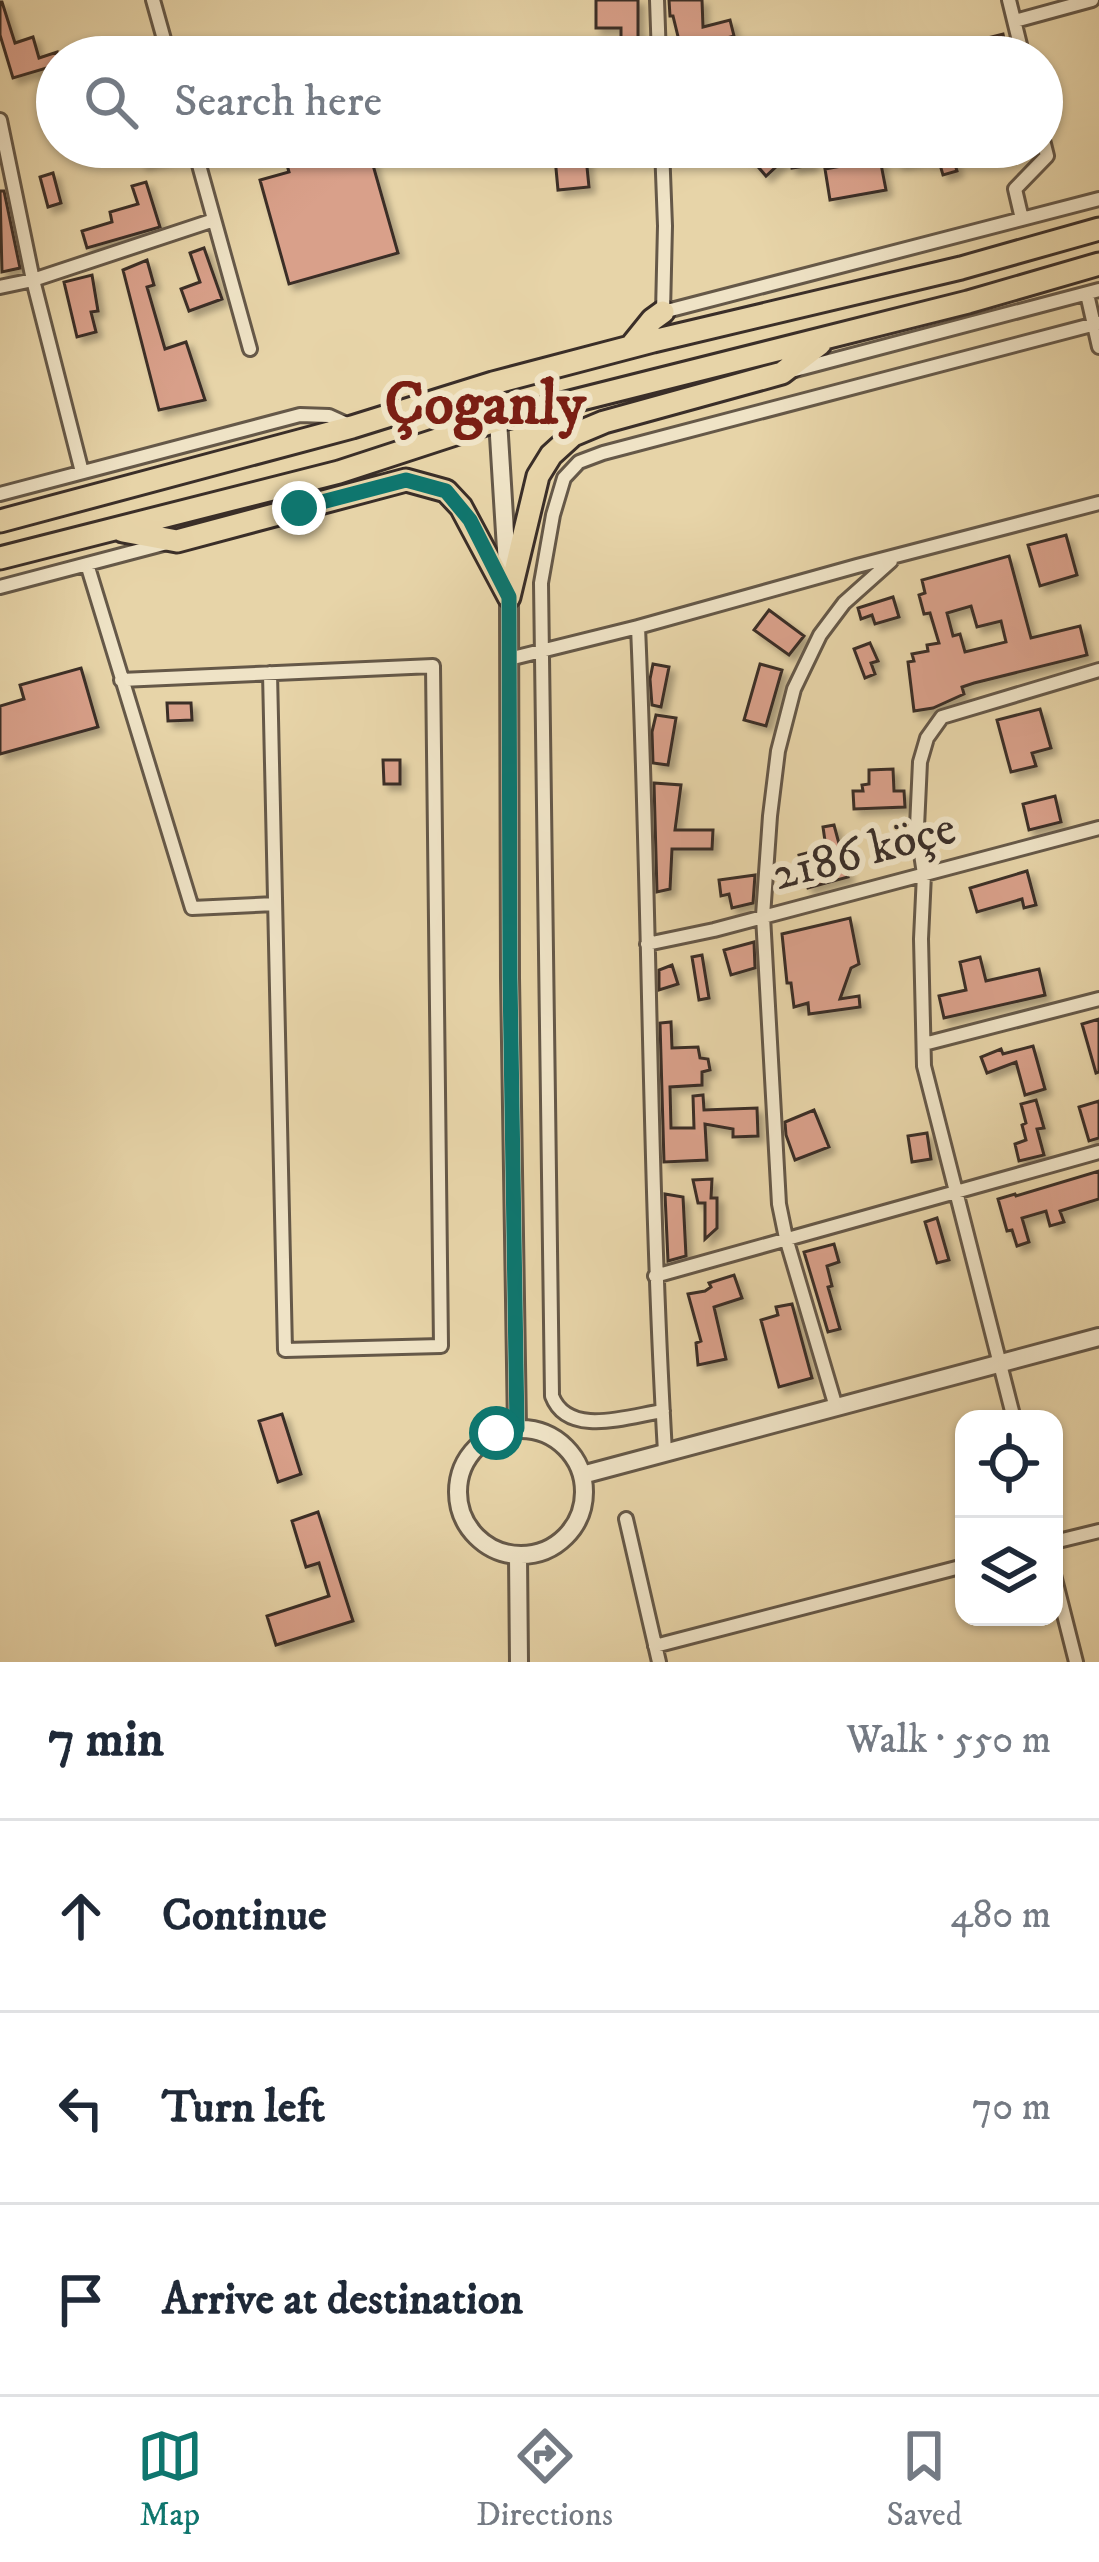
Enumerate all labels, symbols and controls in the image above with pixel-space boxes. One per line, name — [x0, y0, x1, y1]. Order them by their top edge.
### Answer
search box — [36, 36, 1063, 168]
icon: search — [78, 69, 144, 135]
text: Search here — [174, 74, 382, 130]
district label: Çoganly — [385, 368, 587, 443]
route end — [272, 481, 326, 535]
street label: 2186 köçe — [766, 799, 962, 905]
route start — [469, 1406, 523, 1460]
map controls — [955, 1410, 1063, 1626]
button: locate — [955, 1410, 1063, 1518]
button: layers — [955, 1518, 1063, 1626]
text: 7 min — [48, 1708, 164, 1772]
text: Walk · 550 m — [846, 1716, 1051, 1765]
icon: ahead — [48, 1883, 114, 1949]
text: Continue — [162, 1888, 327, 1944]
text: 480 m — [950, 1891, 1051, 1940]
icon: left — [48, 2075, 114, 2141]
text: Turn left — [162, 2080, 325, 2136]
text: 70 m — [972, 2083, 1051, 2132]
icon: arrive — [48, 2267, 114, 2333]
text: Arrive at destination — [162, 2272, 523, 2328]
tab: Map — [137, 2423, 203, 2536]
tab: Directions — [476, 2423, 613, 2536]
tab: Saved — [886, 2423, 962, 2536]

